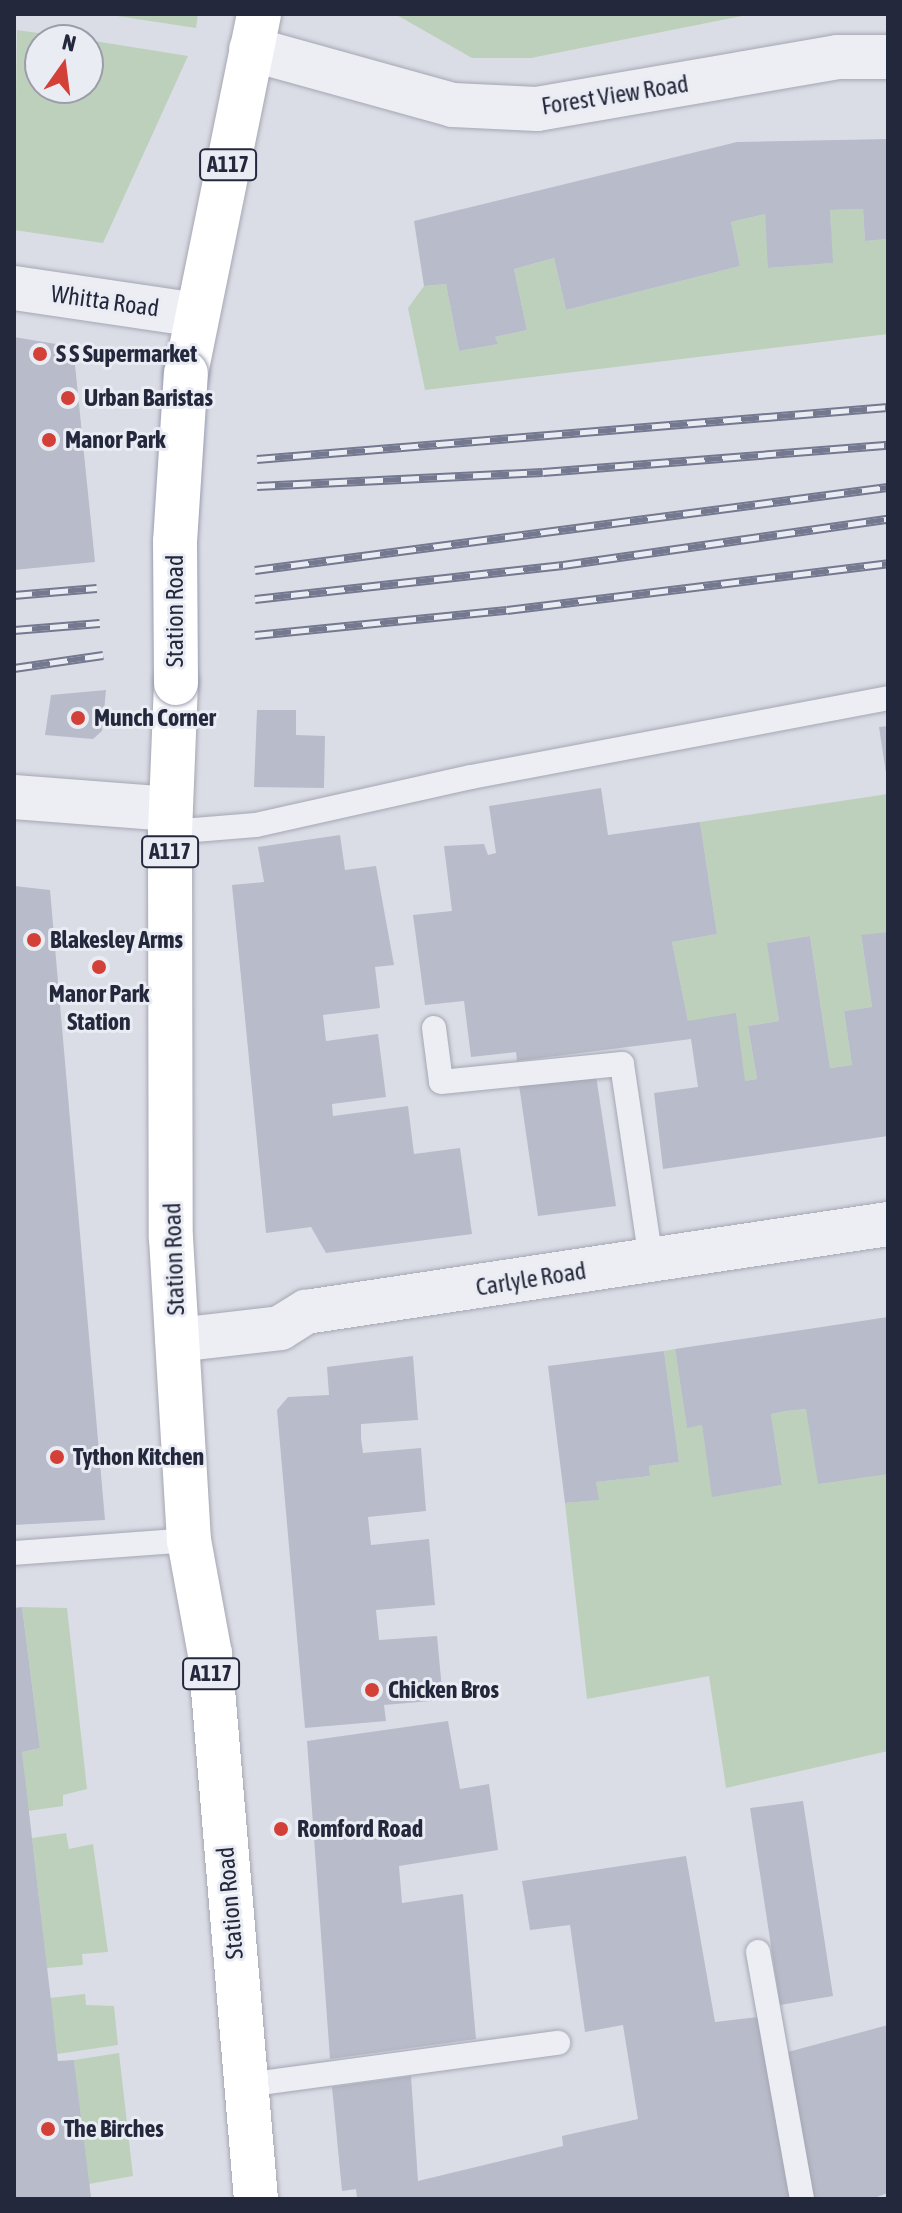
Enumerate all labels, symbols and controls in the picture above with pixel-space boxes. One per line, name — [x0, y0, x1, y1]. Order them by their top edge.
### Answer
north arrow — [24, 24, 104, 104]
text: N — [60, 28, 79, 57]
street label: Forest View Road — [539, 69, 691, 121]
road number: A117 — [198, 147, 258, 183]
street label: Whitta Road — [49, 279, 161, 323]
place label: S S Supermarket — [56, 340, 197, 368]
marker: S S Supermarket — [31, 345, 49, 363]
place label: Urban Baristas — [84, 384, 213, 412]
marker: Urban Baristas — [59, 389, 77, 407]
place label: Manor Park — [65, 426, 166, 454]
marker: Manor Park — [40, 431, 58, 449]
street label: Station Road — [161, 555, 189, 667]
place label: Munch Corner — [94, 704, 216, 732]
marker: Munch Corner — [69, 709, 87, 727]
road number: A117 — [140, 834, 200, 870]
place label: Blakesley Arms — [50, 926, 183, 954]
marker: Blakesley Arms — [25, 931, 43, 949]
marker: Manor Park Station — [90, 958, 108, 976]
place label: Manor Park Station — [49, 980, 149, 1036]
street label: Station Road — [158, 1202, 190, 1316]
street label: Carlyle Road — [474, 1256, 588, 1302]
place label: Tython Kitchen — [73, 1443, 204, 1471]
marker: Tython Kitchen — [48, 1448, 66, 1466]
road number: A117 — [181, 1656, 241, 1692]
place label: Chicken Bros — [388, 1676, 499, 1704]
marker: Chicken Bros — [363, 1681, 381, 1699]
place label: Romford Road — [297, 1815, 423, 1843]
marker: Romford Road — [272, 1820, 290, 1838]
street label: Station Road — [211, 1846, 249, 1960]
place label: The Birches — [64, 2115, 164, 2143]
marker: The Birches — [39, 2120, 57, 2138]

